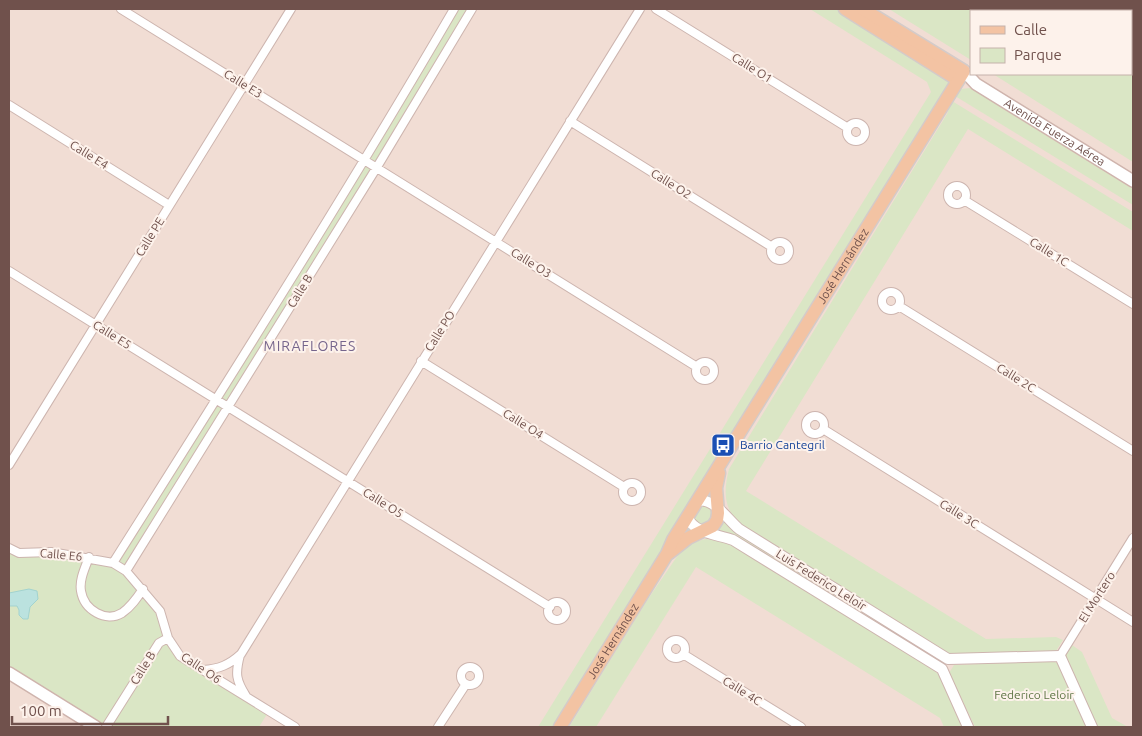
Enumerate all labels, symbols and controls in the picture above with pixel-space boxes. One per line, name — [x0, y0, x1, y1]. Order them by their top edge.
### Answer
legend — [970, 10, 1132, 75]
text: Calle — [1014, 21, 1047, 38]
text: Parque — [1014, 46, 1062, 63]
street label: Calle O1 — [730, 50, 775, 85]
street label: Calle E3 — [222, 67, 265, 100]
street label: Avenida Fuerza Aérea — [1002, 96, 1108, 168]
street label: Calle E4 — [68, 138, 111, 172]
street label: Calle O2 — [649, 166, 694, 201]
street label: Calle PE — [133, 215, 167, 258]
street label: José Hernández — [814, 225, 871, 306]
street label: Calle 1C — [1027, 235, 1072, 269]
street label: Calle O3 — [509, 245, 554, 280]
street label: Calle B — [284, 272, 315, 310]
street label: Calle PO — [422, 308, 457, 354]
street label: Calle E5 — [91, 318, 134, 351]
district label: MIRAFLORES — [264, 338, 356, 354]
street label: Calle 2C — [994, 361, 1039, 395]
street label: Calle O4 — [501, 406, 546, 441]
bus stop icon: Barrio Cantegril — [710, 432, 736, 458]
place label: Barrio Cantegril — [740, 438, 825, 451]
street label: Calle O5 — [361, 485, 406, 520]
street label: Calle 3C — [937, 497, 982, 531]
street label: Calle E6 — [39, 546, 83, 563]
street label: Luis Federico Leloir — [774, 547, 869, 613]
street label: El Mortero — [1076, 569, 1117, 625]
street label: José Hernández — [585, 600, 641, 681]
street label: Calle B — [127, 649, 158, 687]
street label: Calle O6 — [179, 650, 224, 686]
street label: Calle 4C — [720, 674, 765, 708]
park label: Federico Leloir — [994, 688, 1074, 701]
scale bar — [12, 694, 169, 726]
text: 100 m — [20, 702, 62, 719]

